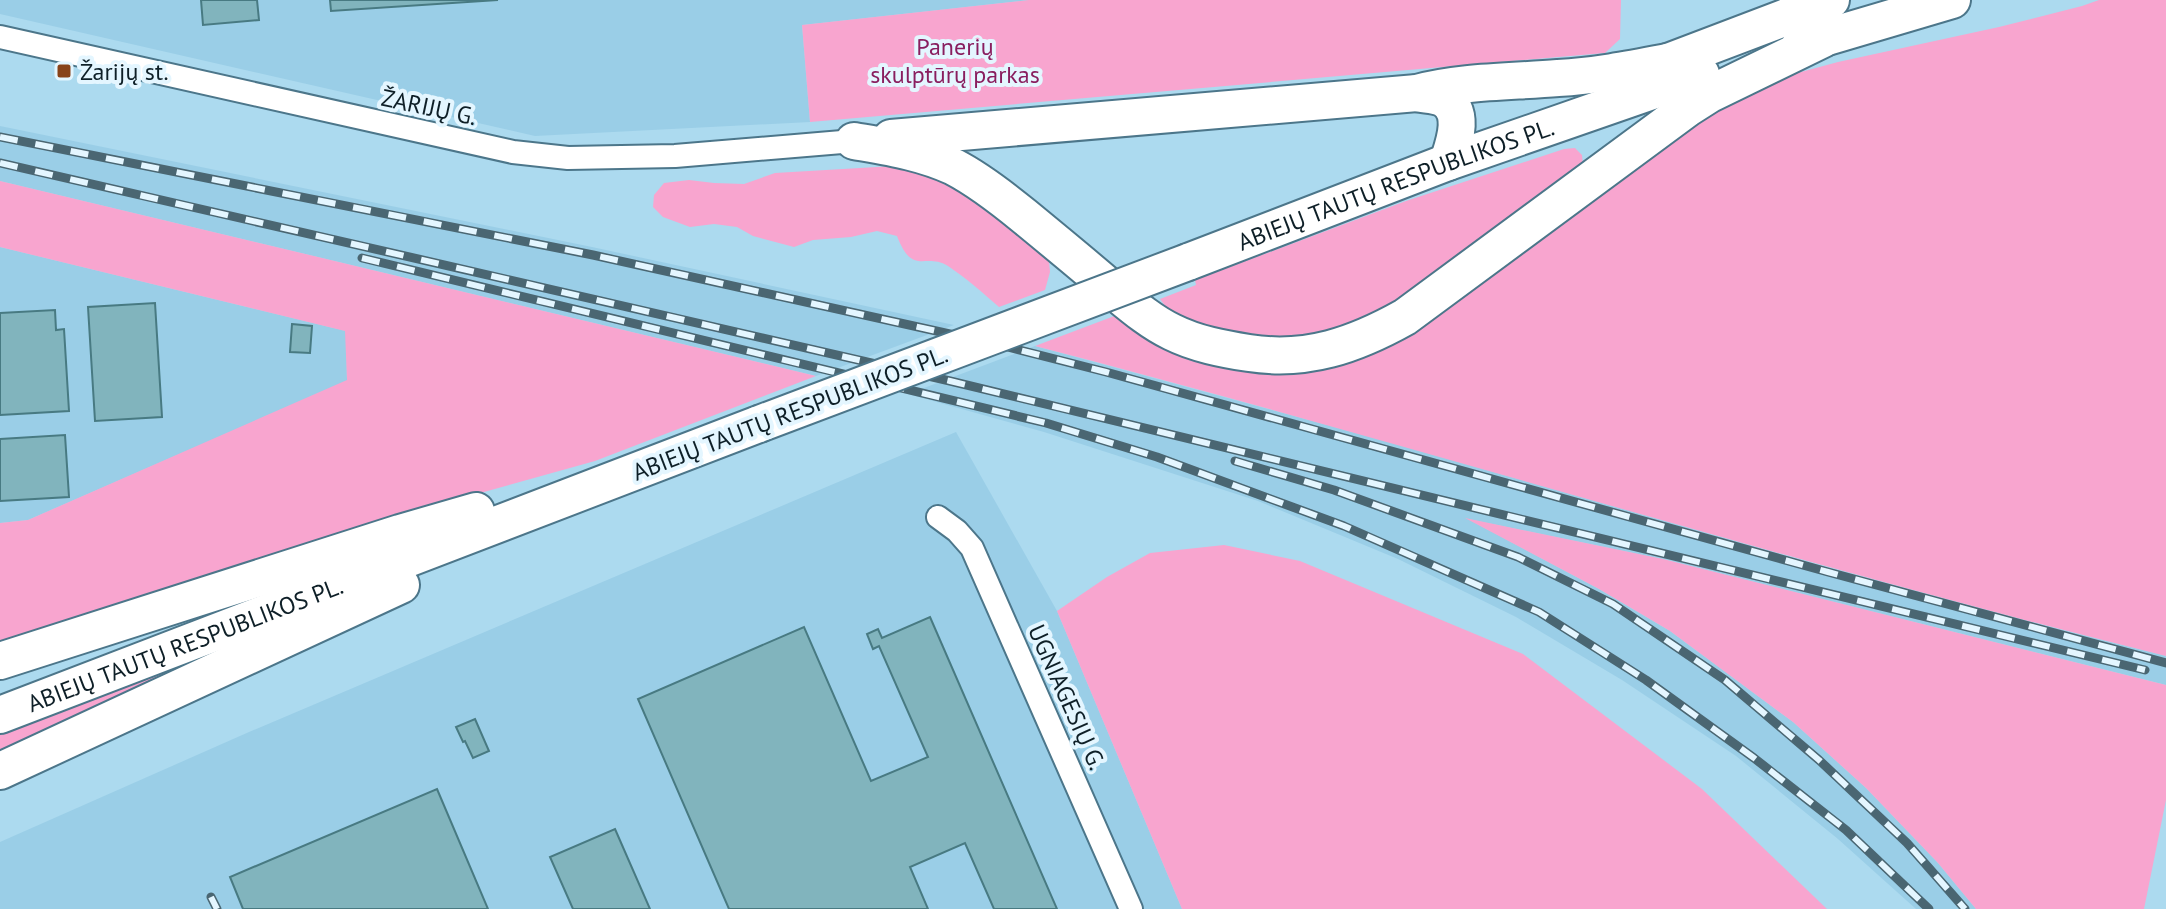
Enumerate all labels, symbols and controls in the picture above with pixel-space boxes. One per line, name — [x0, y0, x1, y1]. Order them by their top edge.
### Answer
park label: Panerių skulptūrų parkas — [870, 31, 1040, 90]
place label: Žarijų st. — [80, 56, 169, 87]
marker: Žarijų st. — [55, 62, 73, 80]
street label: ŽARIJŲ G. — [378, 82, 480, 132]
street label: ABIEJŲ TAUTŲ RESPUBLIKOS PL. — [1233, 111, 1558, 257]
street label: ABIEJŲ TAUTŲ RESPUBLIKOS PL. — [628, 338, 952, 488]
street label: ABIEJŲ TAUTŲ RESPUBLIKOS PL. — [23, 570, 347, 719]
street label: UGNIAGESIŲ G. — [1021, 619, 1113, 775]

